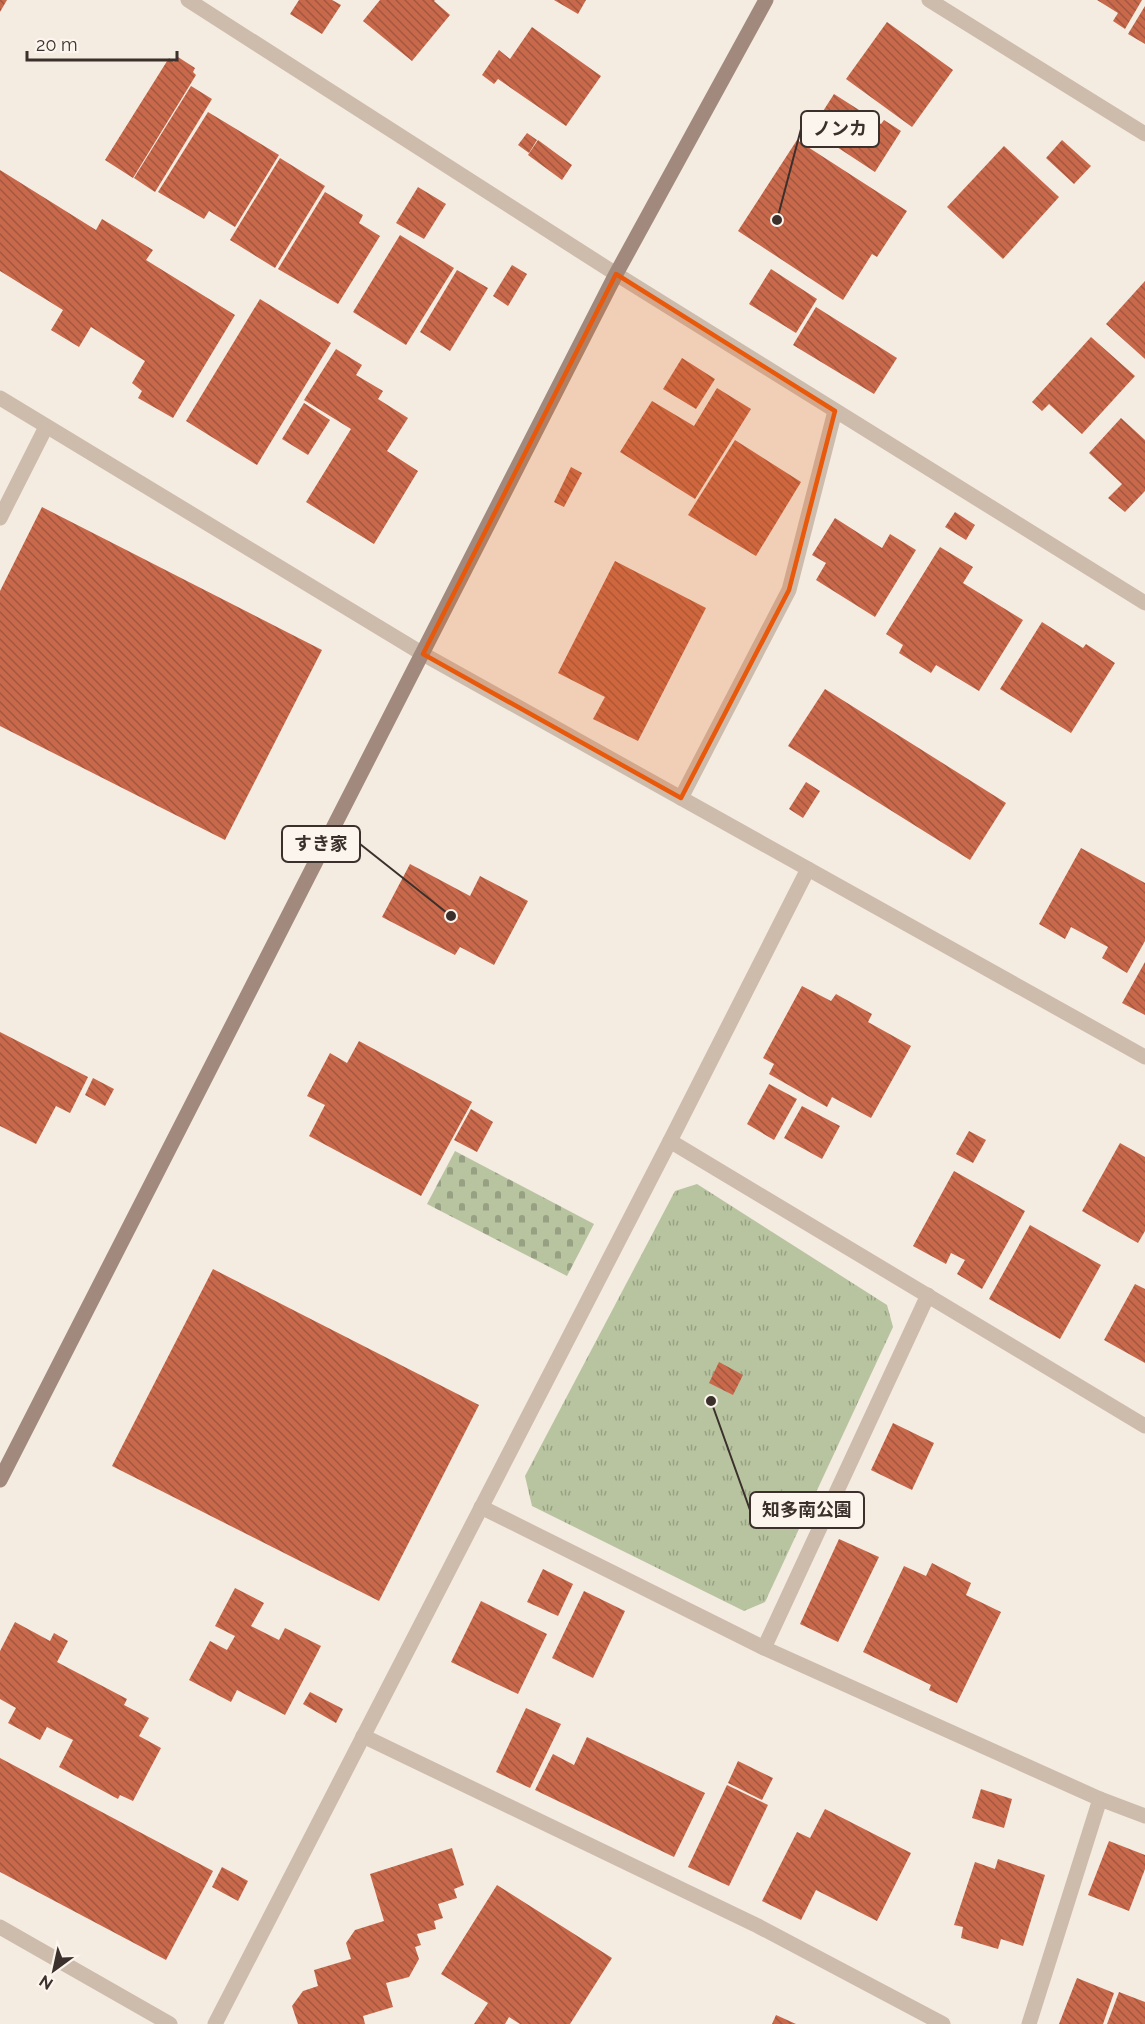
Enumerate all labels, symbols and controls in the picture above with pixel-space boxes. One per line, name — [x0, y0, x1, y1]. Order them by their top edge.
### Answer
scale bar — [27, 24, 177, 62]
text: 20 m — [36, 34, 78, 55]
callout: ノンカ — [801, 111, 879, 147]
text: ノンカ — [813, 118, 867, 139]
callout: すき家 — [282, 826, 360, 862]
text: すき家 — [294, 833, 348, 854]
callout: 知多南公園 — [750, 1492, 864, 1528]
text: 知多南公園 — [762, 1499, 852, 1520]
north arrow — [24, 1940, 84, 2000]
text: N — [36, 1971, 56, 1993]

